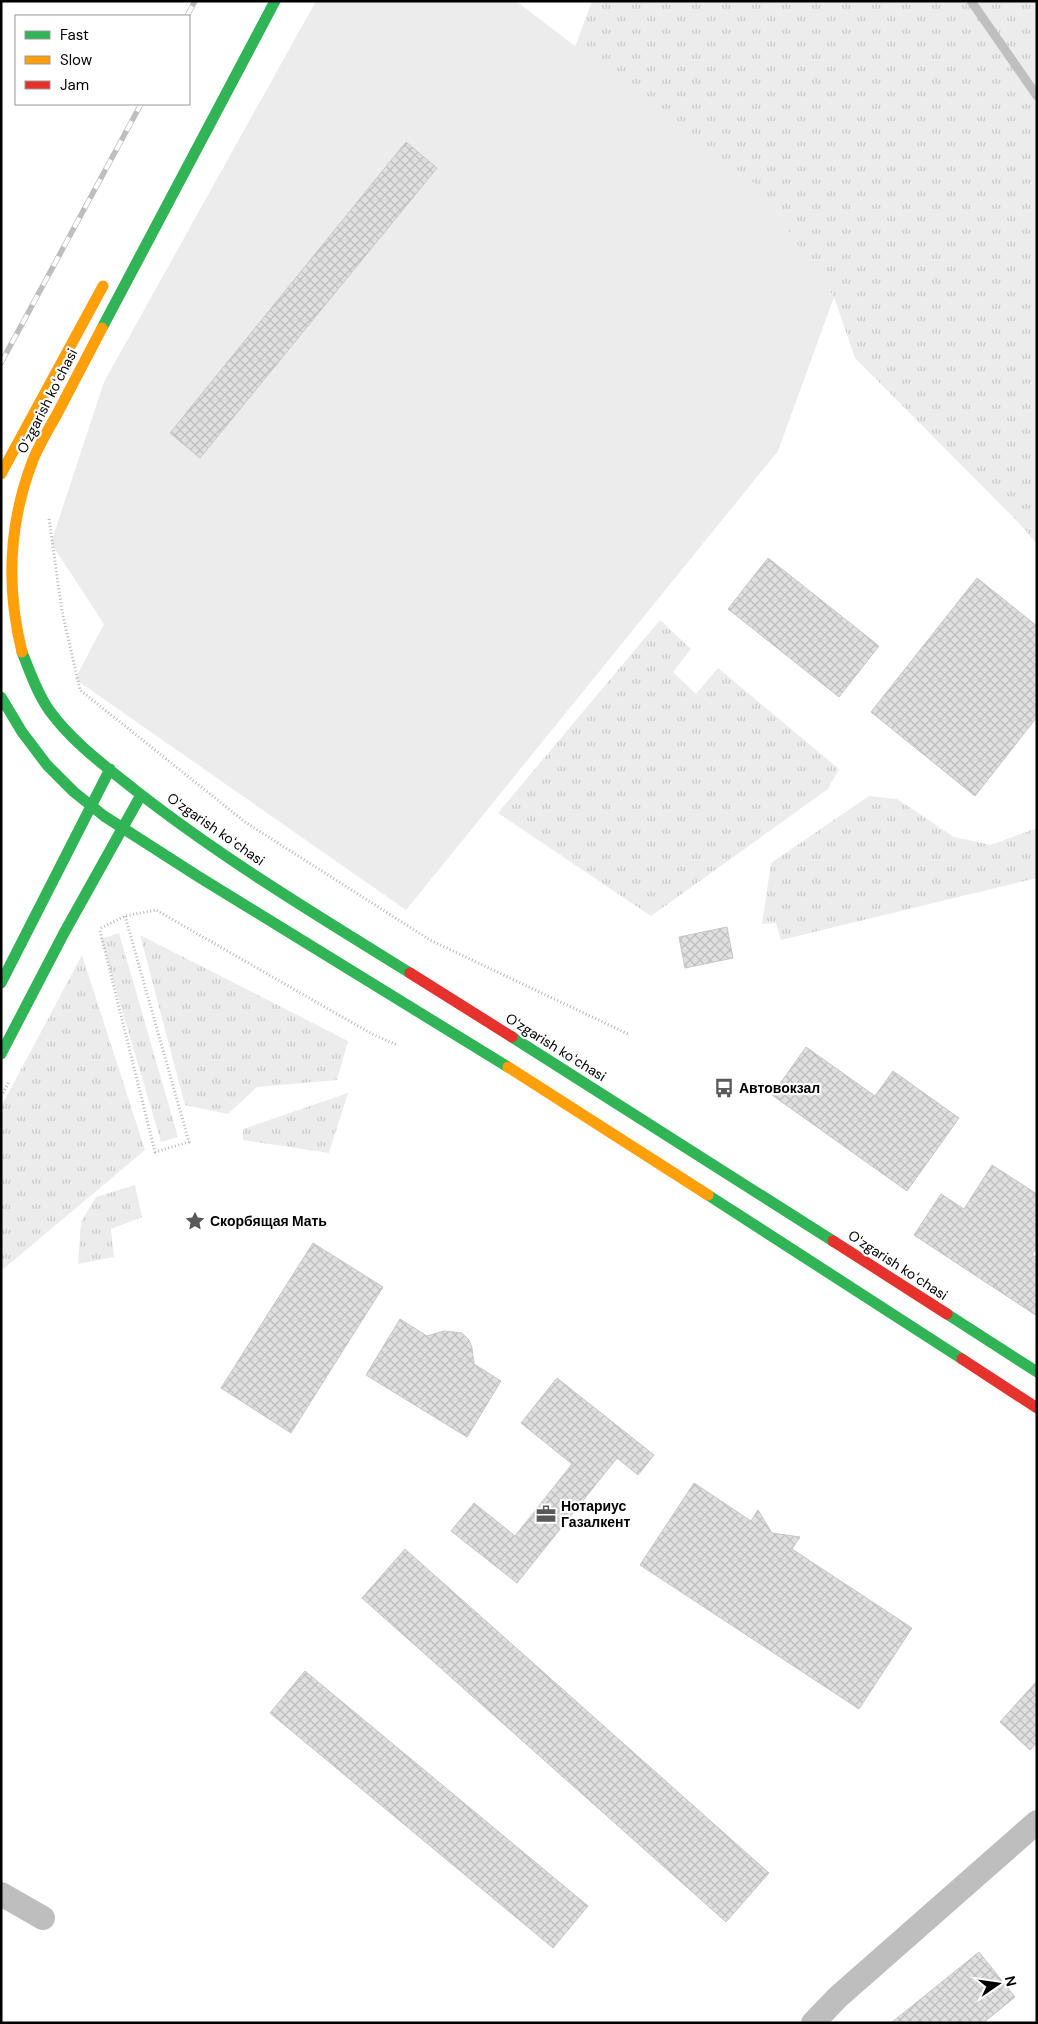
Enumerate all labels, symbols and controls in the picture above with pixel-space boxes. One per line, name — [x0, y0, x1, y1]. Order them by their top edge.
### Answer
legend — [15, 15, 190, 105]
text: Fast — [60, 25, 89, 45]
text: Slow — [60, 50, 93, 70]
text: Jam — [60, 75, 89, 95]
street label: Oʻzgarish koʻchasi — [13, 346, 81, 456]
street label: Oʻzgarish koʻchasi — [164, 789, 268, 869]
street label: Oʻzgarish koʻchasi — [502, 1009, 610, 1085]
bus stop icon: Автовокзал — [713, 1077, 735, 1099]
place label: Автовокзал — [739, 1079, 820, 1097]
place icon: Скорбящая Мать — [184, 1210, 206, 1232]
place label: Скорбящая Мать — [210, 1212, 327, 1230]
street label: Oʻzgarish koʻchasi — [845, 1226, 951, 1304]
place label: Нотариус Газалкент — [561, 1497, 630, 1531]
office icon: Нотариус Газалкент — [535, 1503, 557, 1525]
north arrow — [973, 1959, 1023, 2009]
text: N — [1001, 1974, 1021, 1988]

